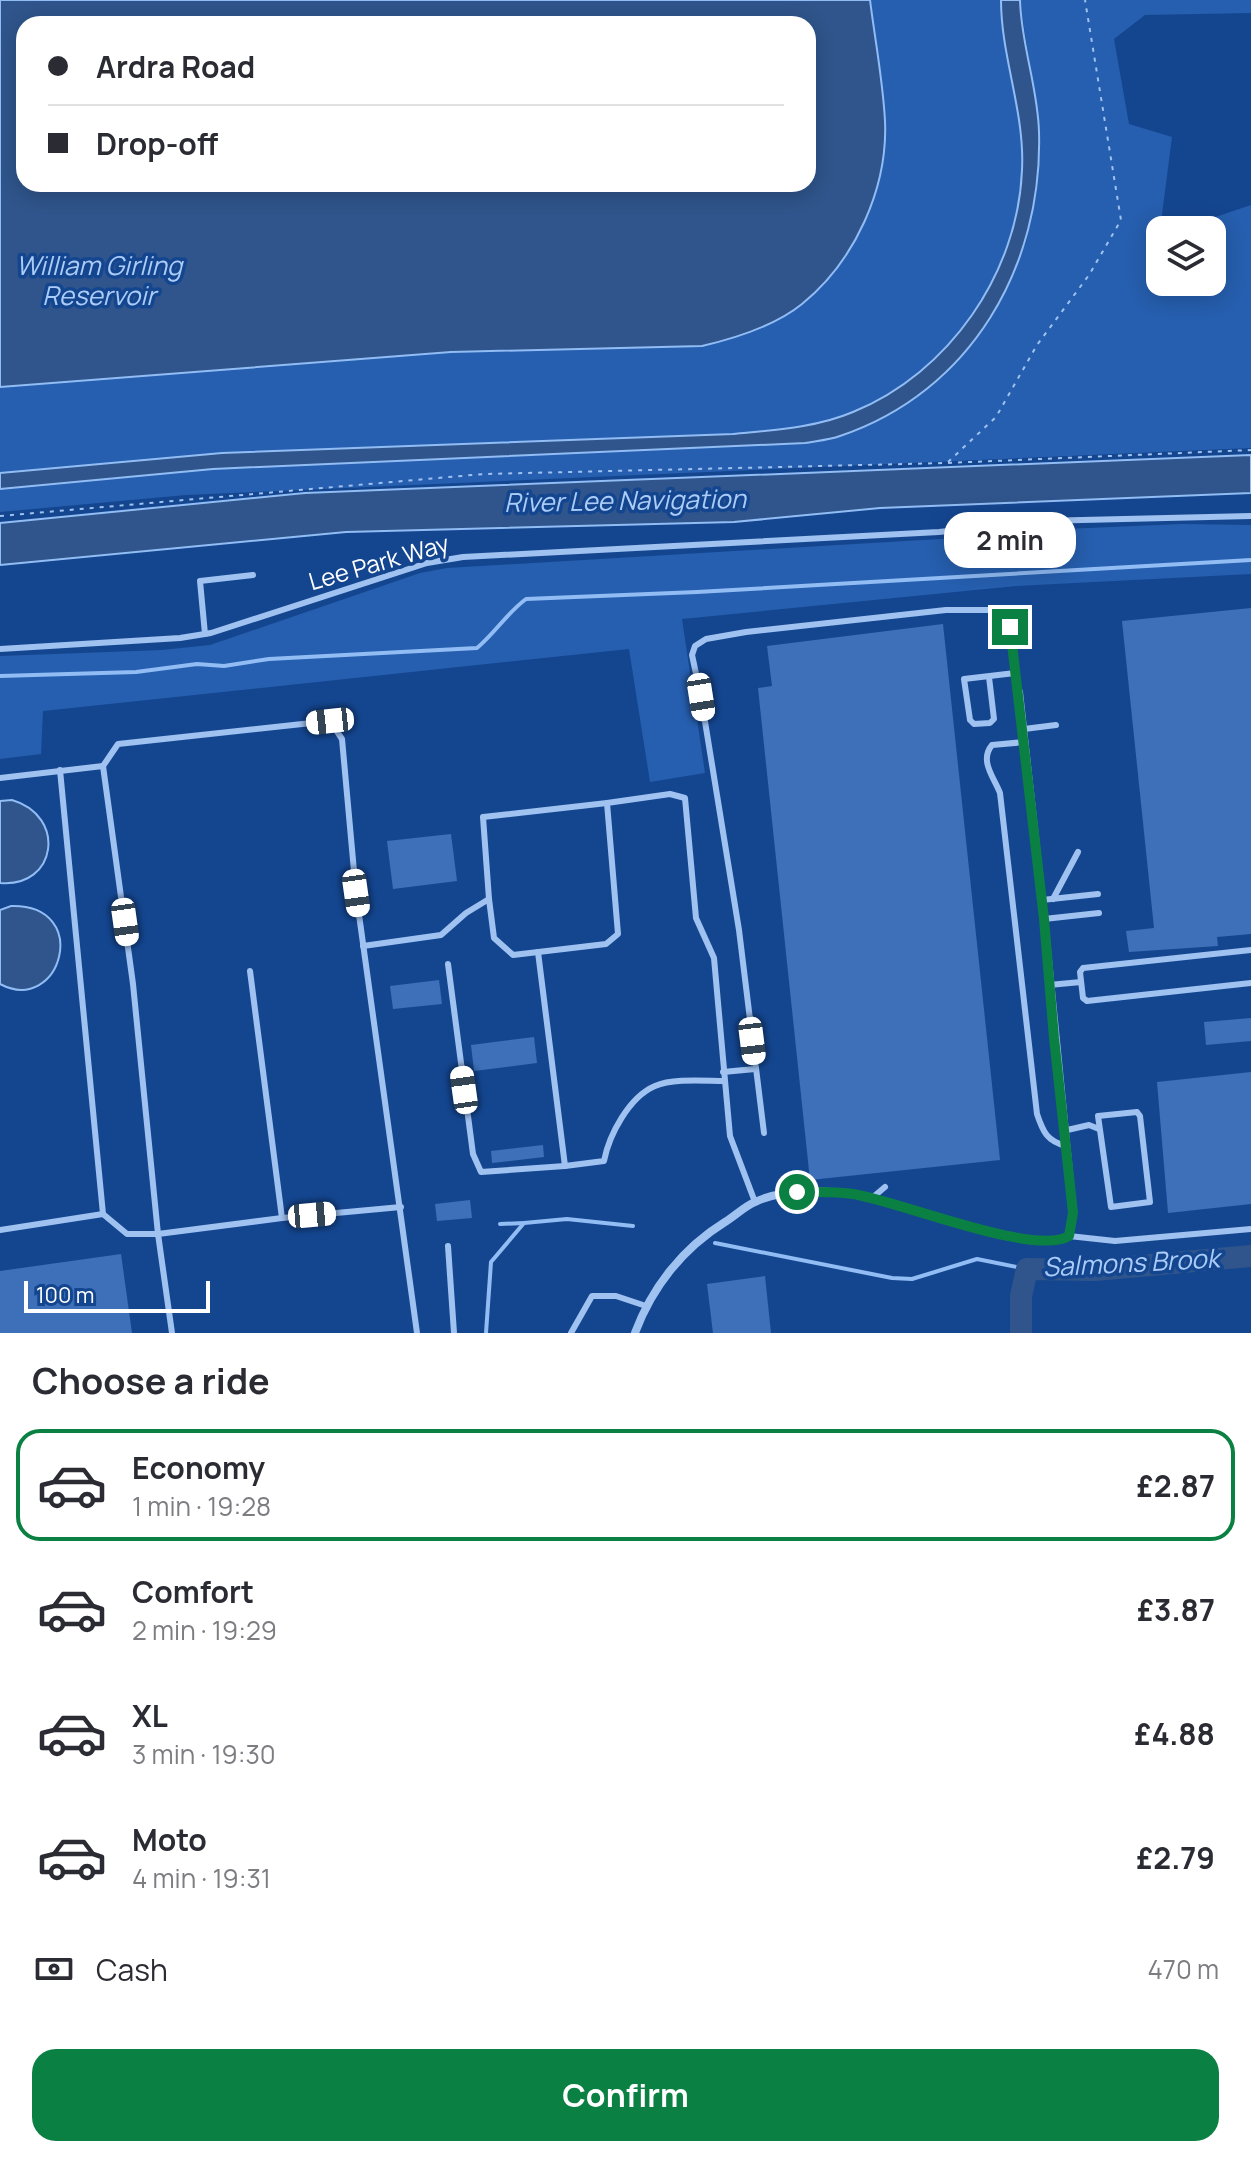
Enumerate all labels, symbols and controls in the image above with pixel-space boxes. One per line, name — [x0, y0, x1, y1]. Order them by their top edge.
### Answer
text: Ardra Road — [96, 46, 255, 87]
text: Drop-off — [96, 123, 218, 164]
map controls — [1146, 216, 1226, 296]
button: layers — [1146, 216, 1226, 296]
water label: William Girling Reservoir — [16, 247, 185, 313]
water label: River Lee Navigation — [504, 480, 748, 520]
callout: 2 min — [944, 511, 1076, 567]
text: 2 min — [976, 522, 1044, 558]
street label: Lee Park Way — [305, 526, 453, 597]
route end — [992, 609, 1028, 645]
car — [685, 671, 717, 723]
car — [305, 707, 355, 735]
car — [341, 868, 371, 918]
car — [110, 897, 140, 947]
car — [737, 1016, 767, 1066]
car — [449, 1065, 479, 1115]
route start — [779, 1174, 815, 1210]
car — [287, 1201, 337, 1229]
water label: Salmons Brook — [1042, 1239, 1224, 1285]
scale bar — [24, 1277, 210, 1313]
text: 100 m — [36, 1280, 94, 1310]
text: Choose a ride — [32, 1356, 270, 1405]
text: Economy — [132, 1447, 265, 1488]
icon: car — [36, 1449, 108, 1521]
text: £2.87 — [1137, 1465, 1215, 1506]
text: 1 min · 19:28 — [132, 1488, 271, 1524]
text: Comfort — [132, 1571, 254, 1612]
icon: car — [36, 1573, 108, 1645]
text: £3.87 — [1137, 1589, 1215, 1630]
text: 2 min · 19:29 — [132, 1612, 277, 1648]
text: XL — [132, 1695, 168, 1736]
icon: car — [36, 1697, 108, 1769]
text: £4.88 — [1134, 1713, 1215, 1754]
text: 3 min · 19:30 — [132, 1736, 276, 1772]
text: Moto — [132, 1819, 207, 1860]
icon: car — [36, 1821, 108, 1893]
text: £2.79 — [1136, 1837, 1215, 1878]
text: 4 min · 19:31 — [132, 1860, 271, 1896]
icon: cash — [32, 1947, 76, 1991]
text: Cash — [96, 1949, 168, 1990]
text: 470 m — [1148, 1951, 1219, 1987]
button: Confirm — [32, 2049, 1219, 2141]

